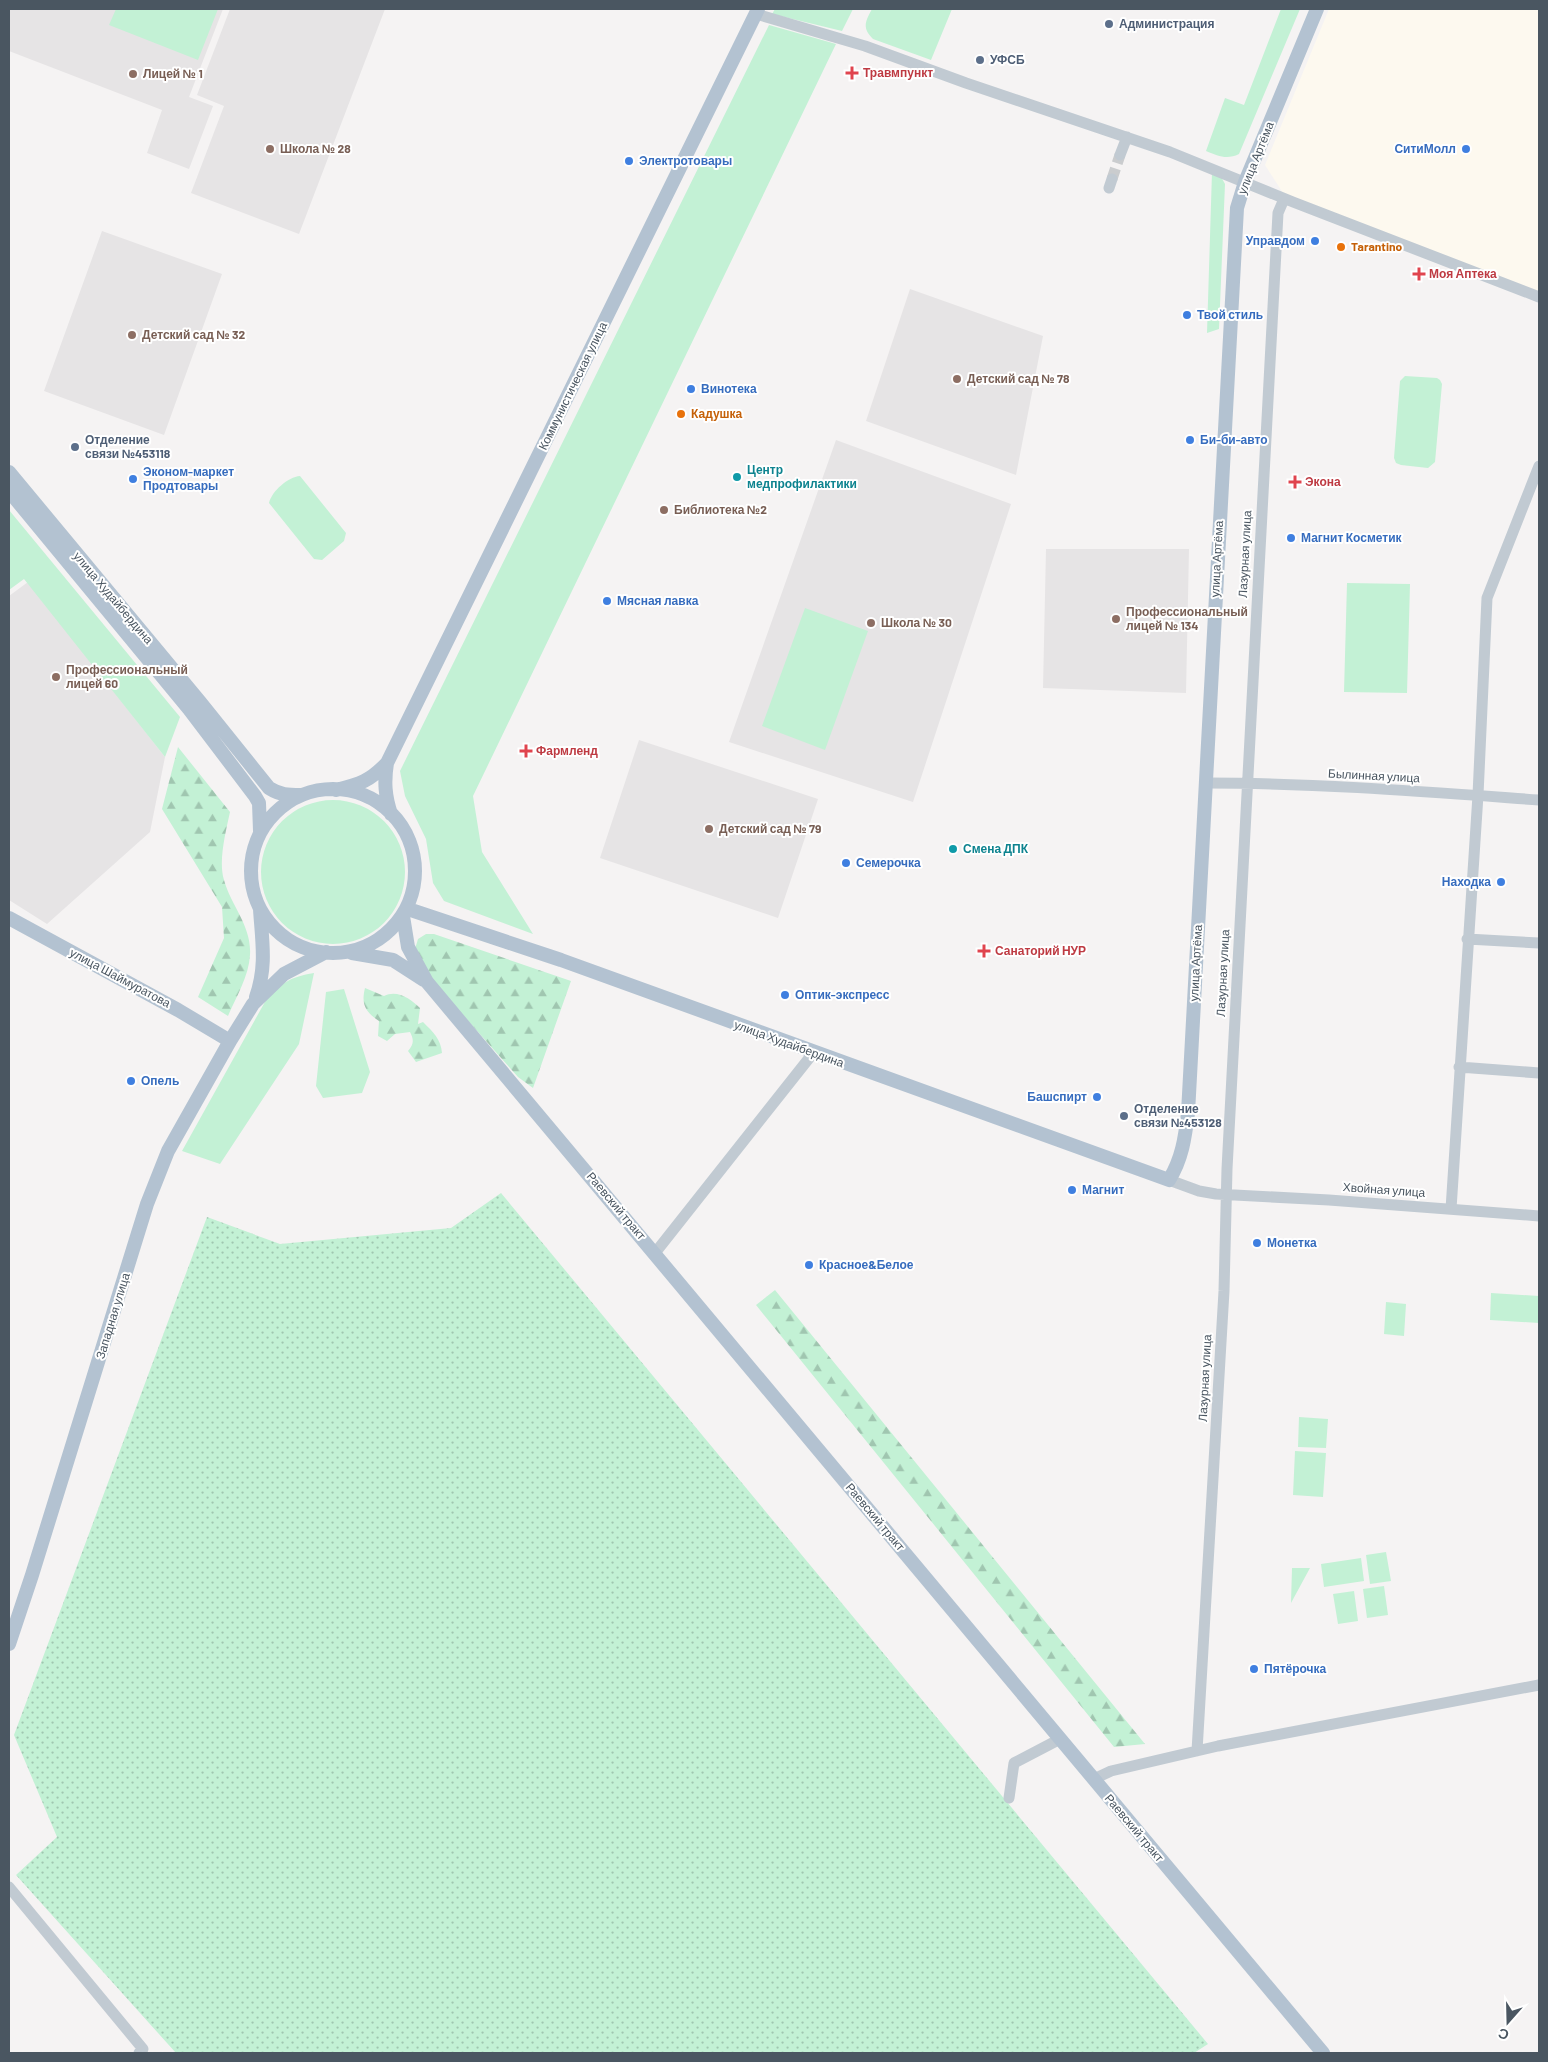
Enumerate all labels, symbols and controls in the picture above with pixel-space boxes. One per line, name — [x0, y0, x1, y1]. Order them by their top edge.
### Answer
place label: Администрация — [1119, 16, 1214, 31]
marker: Администрация — [1103, 18, 1115, 30]
place label: УФСБ — [990, 52, 1025, 66]
marker: УФСБ — [974, 54, 986, 66]
place label: Травмпункт — [863, 65, 933, 80]
place label: Лицей № 1 — [143, 66, 203, 81]
marker: Травмпункт — [845, 66, 859, 80]
marker: Лицей № 1 — [127, 68, 139, 80]
street label: улица Артёма — [1234, 119, 1277, 196]
place label: Школа № 28 — [280, 141, 351, 155]
place label: СитиМолл — [1394, 141, 1456, 155]
marker: Школа № 28 — [264, 143, 276, 155]
marker: СитиМолл — [1460, 143, 1472, 155]
place label: Электротовары — [639, 153, 732, 168]
marker: Электротовары — [623, 155, 635, 167]
place label: Управдом — [1246, 233, 1305, 248]
marker: Управдом — [1309, 235, 1321, 247]
place label: Tarantino — [1351, 239, 1402, 253]
marker: Tarantino — [1335, 241, 1347, 253]
place label: Моя Аптека — [1429, 266, 1497, 280]
marker: Моя Аптека — [1413, 268, 1425, 280]
place label: Твой стиль — [1197, 307, 1263, 321]
marker: Твой стиль — [1181, 309, 1193, 321]
street label: Коммунистическая улица — [535, 319, 610, 452]
place label: Детский сад № 32 — [142, 327, 246, 342]
marker: Детский сад № 32 — [126, 329, 138, 341]
place label: Детский сад № 78 — [967, 371, 1070, 386]
marker: Детский сад № 78 — [951, 373, 963, 385]
place label: Винотека — [701, 381, 757, 395]
marker: Винотека — [685, 383, 697, 395]
place label: Кадушка — [691, 406, 743, 421]
marker: Кадушка — [675, 408, 687, 420]
place label: Отделение связи №453118 — [85, 432, 171, 460]
place label: Би-би-авто — [1200, 432, 1268, 446]
marker: Би-би-авто — [1184, 434, 1196, 446]
marker: Отделение связи №453118 — [69, 441, 81, 453]
place label: Центр медпрофилактики — [747, 462, 857, 491]
place label: Эконом-маркет Продтовары — [143, 464, 234, 493]
marker: Центр медпрофилактики — [731, 471, 743, 483]
marker: Эконом-маркет Продтовары — [127, 473, 139, 485]
place label: Экона — [1305, 474, 1341, 488]
marker: Экона — [1289, 476, 1301, 488]
place label: Библиотека №2 — [674, 502, 767, 516]
marker: Библиотека №2 — [658, 504, 670, 516]
street label: Лазурная улица — [1235, 510, 1254, 598]
street label: улица Артёма — [1207, 520, 1226, 598]
place label: Магнит Косметик — [1301, 530, 1403, 544]
marker: Магнит Косметик — [1285, 532, 1297, 544]
street label: улица Худайбердина — [70, 548, 157, 647]
place label: Мясная лавка — [617, 593, 699, 607]
marker: Мясная лавка — [601, 595, 613, 607]
place label: Профессиональный лицей № 134 — [1126, 604, 1248, 633]
marker: Профессиональный лицей № 134 — [1110, 613, 1122, 625]
place label: Школа № 30 — [881, 615, 952, 629]
marker: Школа № 30 — [865, 617, 877, 629]
place label: Профессиональный лицей 60 — [66, 662, 188, 691]
marker: Профессиональный лицей 60 — [50, 671, 62, 683]
place label: Фармленд — [536, 743, 598, 758]
marker: Фармленд — [520, 745, 532, 757]
street label: Былинная улица — [1328, 766, 1421, 785]
place label: Детский сад № 79 — [719, 821, 821, 836]
marker: Детский сад № 79 — [703, 823, 715, 835]
place label: Смена ДПК — [963, 841, 1029, 856]
marker: Смена ДПК — [947, 843, 959, 855]
place label: Семерочка — [856, 855, 921, 870]
marker: Семерочка — [840, 857, 852, 869]
place label: Находка — [1442, 874, 1491, 889]
marker: Находка — [1495, 876, 1507, 888]
street label: улица Артёма — [1186, 924, 1205, 1002]
street label: Лазурная улица — [1213, 929, 1232, 1017]
place label: Санаторий НУР — [995, 943, 1086, 958]
marker: Санаторий НУР — [977, 944, 991, 958]
street label: улица Шаймуратова — [67, 945, 174, 1011]
place label: Оптик-экспресс — [795, 987, 890, 1002]
marker: Оптик-экспресс — [779, 989, 791, 1001]
street label: улица Худайбердина — [732, 1017, 847, 1071]
place label: Опель — [141, 1073, 179, 1087]
marker: Опель — [125, 1075, 137, 1087]
place label: Башспирт — [1027, 1089, 1087, 1104]
marker: Башспирт — [1091, 1091, 1103, 1103]
place label: Отделение связи №453128 — [1134, 1101, 1222, 1129]
marker: Отделение связи №453128 — [1118, 1110, 1130, 1122]
street label: Раевский тракт — [584, 1169, 649, 1243]
street label: Хвойная улица — [1342, 1179, 1426, 1200]
place label: Магнит — [1082, 1182, 1124, 1196]
marker: Магнит — [1066, 1184, 1078, 1196]
place label: Монетка — [1267, 1235, 1317, 1249]
marker: Монетка — [1251, 1237, 1263, 1249]
place label: Красное&Белое — [819, 1257, 914, 1272]
marker: Красное&Белое — [803, 1259, 815, 1271]
street label: Западная улица — [92, 1271, 133, 1361]
street label: Лазурная улица — [1195, 1334, 1214, 1422]
street label: Раевский тракт — [843, 1480, 908, 1554]
place label: Пятёрочка — [1264, 1661, 1327, 1676]
marker: Пятёрочка — [1248, 1663, 1260, 1675]
street label: Раевский тракт — [1102, 1791, 1167, 1865]
north arrow — [1483, 1997, 1533, 2047]
text: С — [1496, 2025, 1511, 2044]

